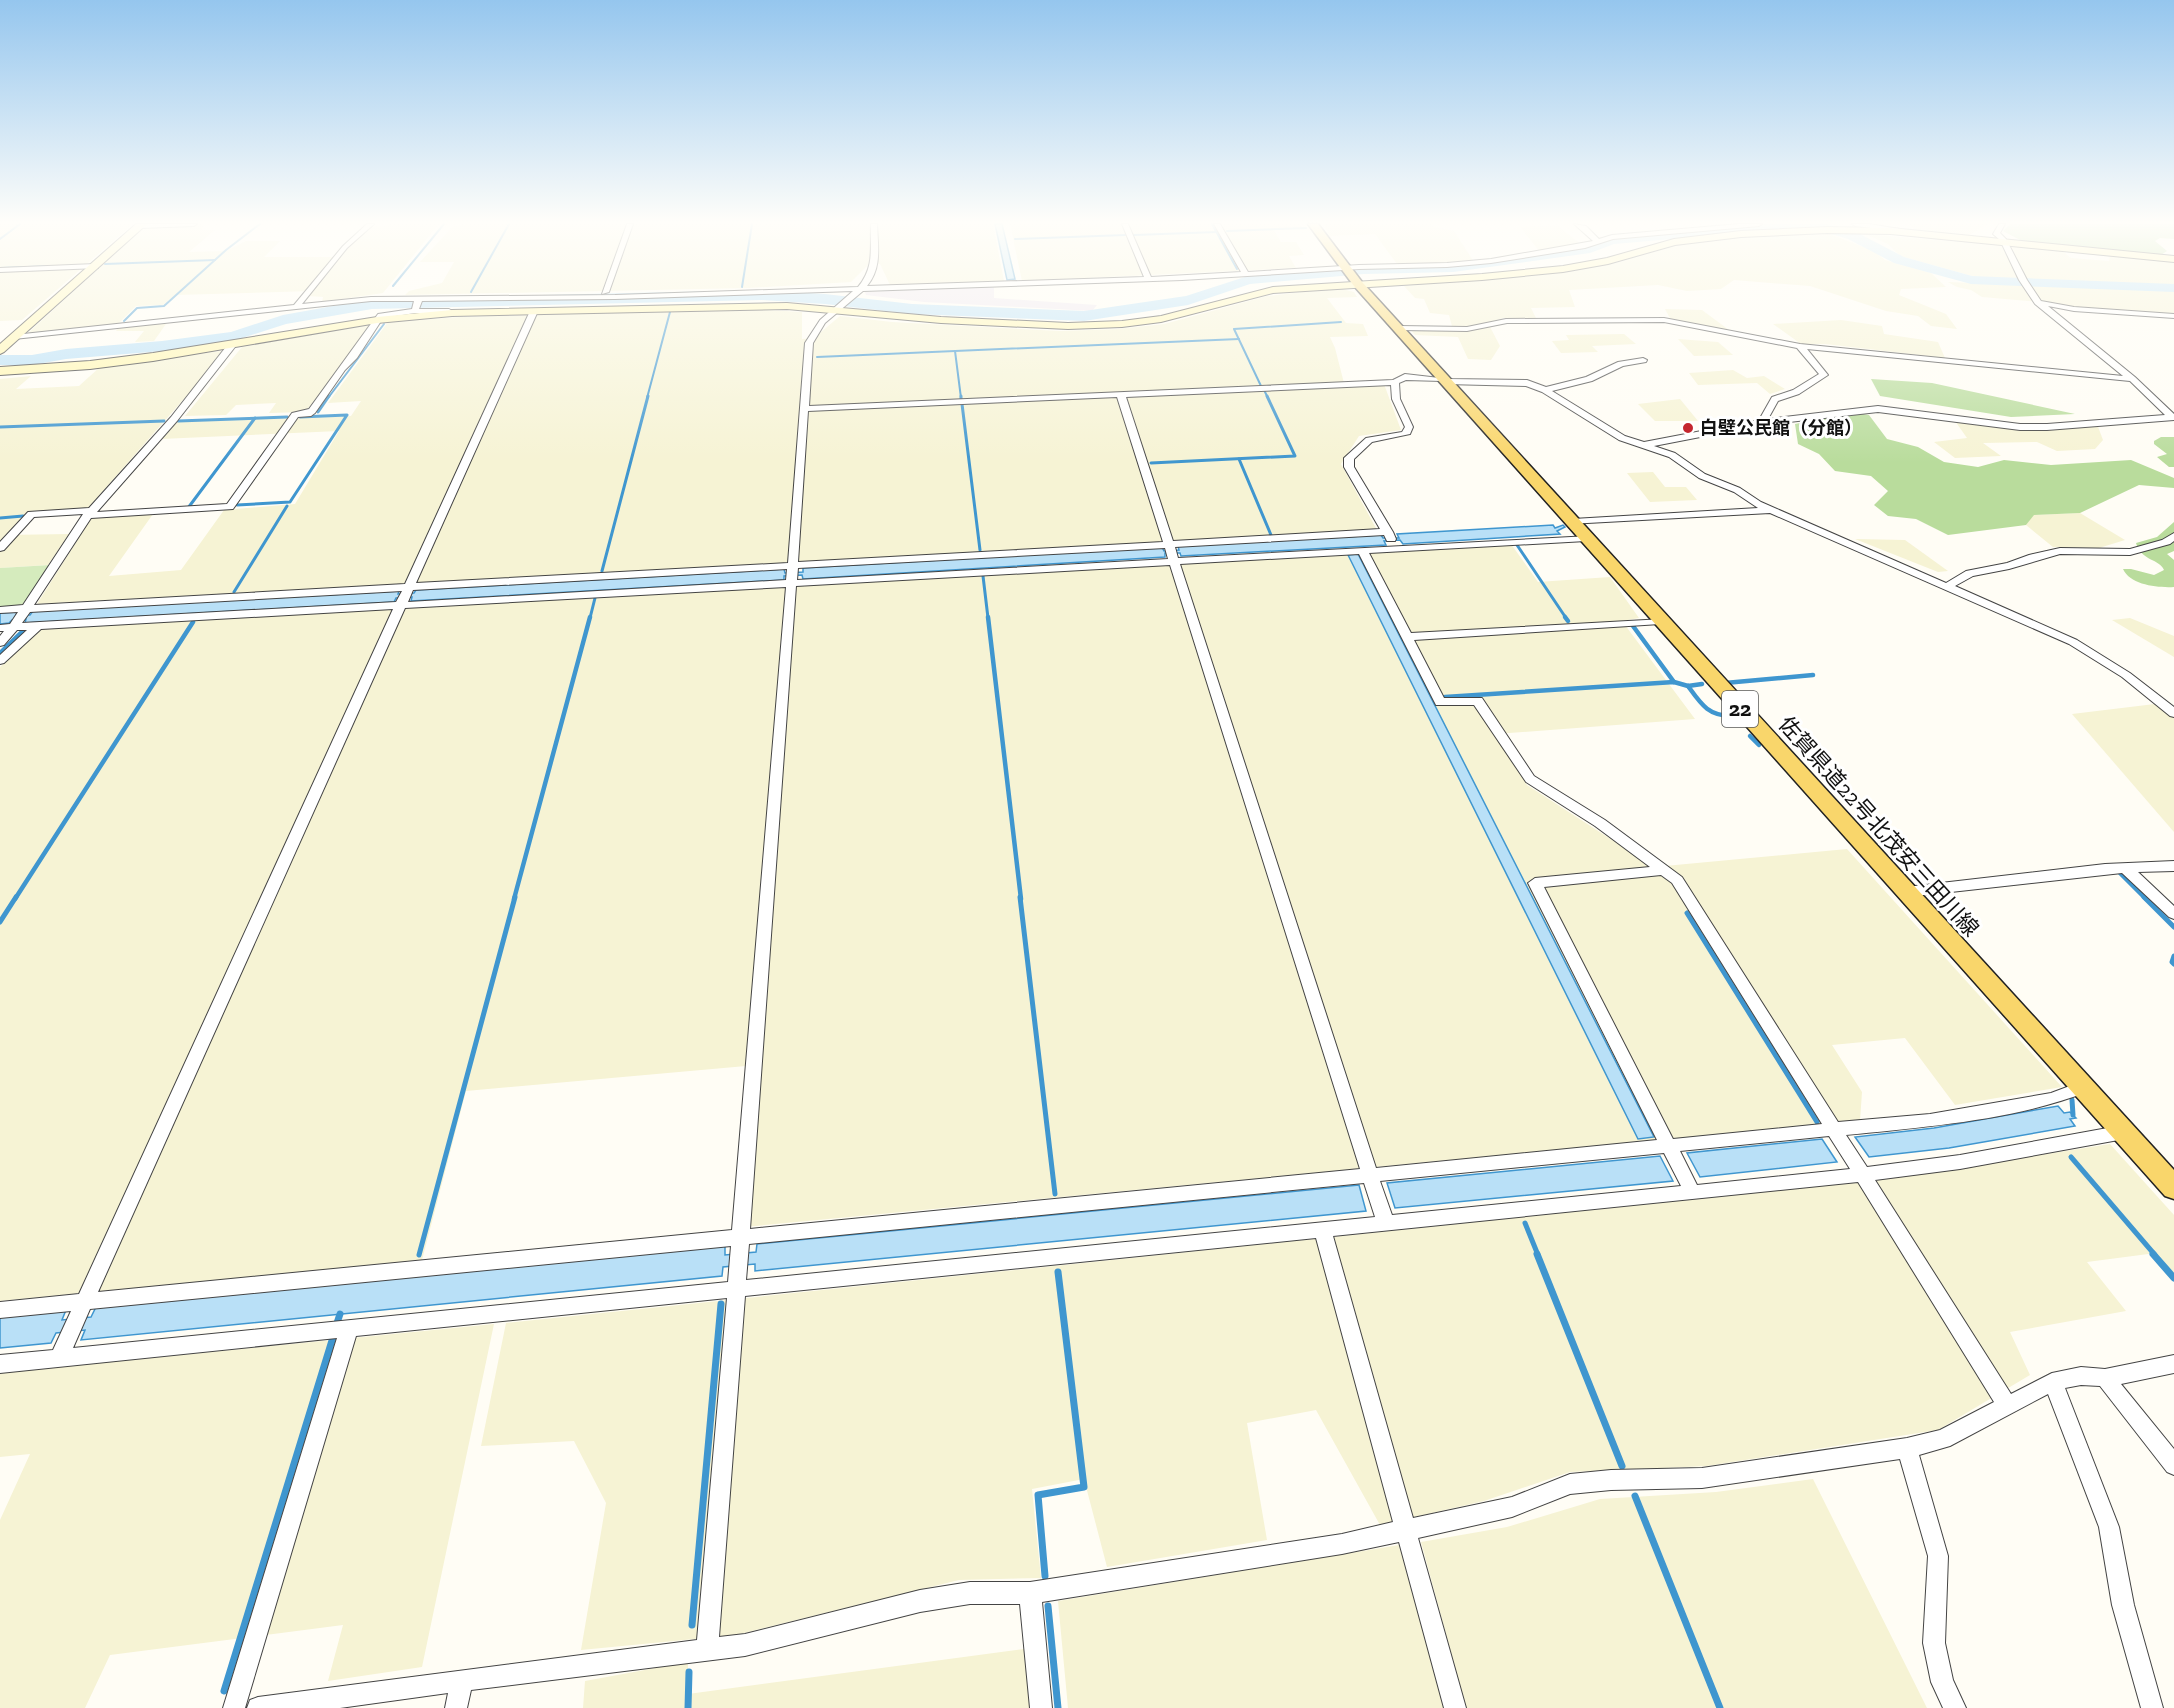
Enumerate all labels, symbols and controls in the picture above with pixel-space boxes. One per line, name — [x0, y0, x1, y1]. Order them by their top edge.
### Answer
place label: 白壁公民館（分館） — [1700, 417, 1862, 439]
marker: 白壁公民館（分館） — [1681, 421, 1695, 435]
road number: 22 — [1722, 691, 1758, 727]
street label: 佐賀県道22号北茂安三田川線 — [1773, 711, 1985, 942]

